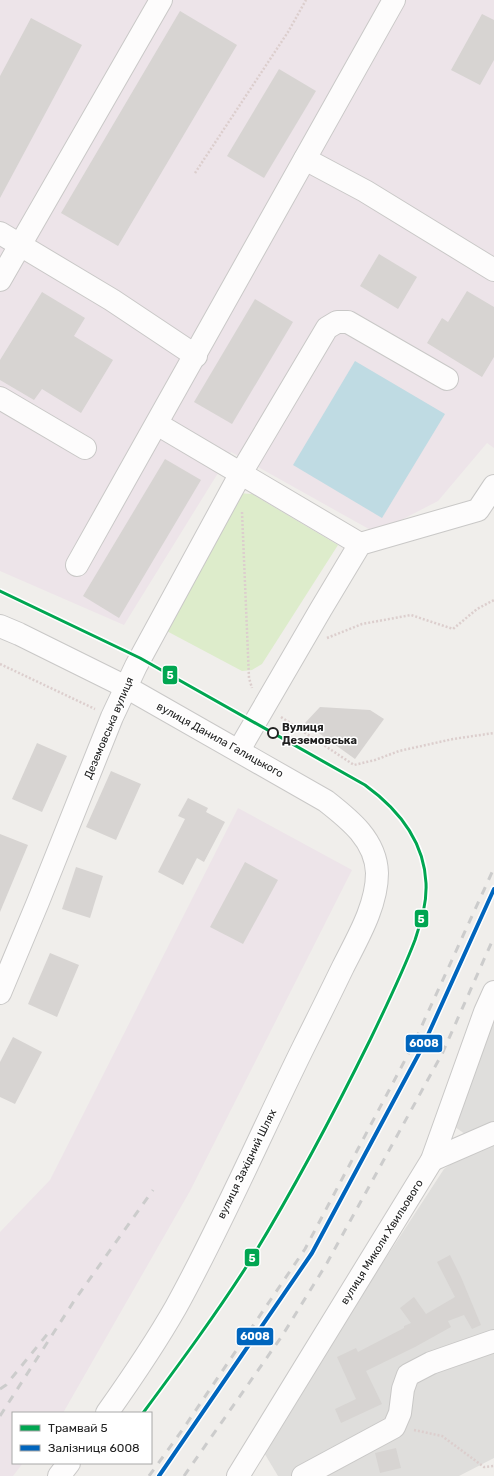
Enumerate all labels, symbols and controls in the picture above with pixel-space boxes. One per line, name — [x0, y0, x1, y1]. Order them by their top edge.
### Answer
line badge: 5 — [162, 665, 178, 685]
text: 5 — [166, 669, 174, 682]
street label: Деземовська вулиця — [82, 675, 136, 781]
street label: вулиця Данила Галицького — [154, 700, 286, 780]
place label: Вулиця Деземовська — [282, 721, 357, 747]
marker: Вулиця Деземовська — [267, 727, 279, 739]
line badge: 5 — [414, 909, 429, 928]
text: 5 — [417, 913, 425, 926]
line badge: 6008 — [405, 1034, 443, 1053]
text: 6008 — [409, 1037, 439, 1050]
street label: вулиця Західний Шлях — [215, 1107, 279, 1221]
street label: вулиця Миколи Хвильового — [338, 1177, 426, 1307]
line badge: 5 — [244, 1248, 260, 1267]
text: 5 — [248, 1252, 256, 1265]
line badge: 6008 — [236, 1327, 274, 1346]
text: 6008 — [240, 1330, 270, 1343]
legend — [12, 1412, 152, 1464]
text: Трамвай 5 — [48, 1421, 108, 1435]
text: Залізниця 6008 — [48, 1441, 140, 1455]

